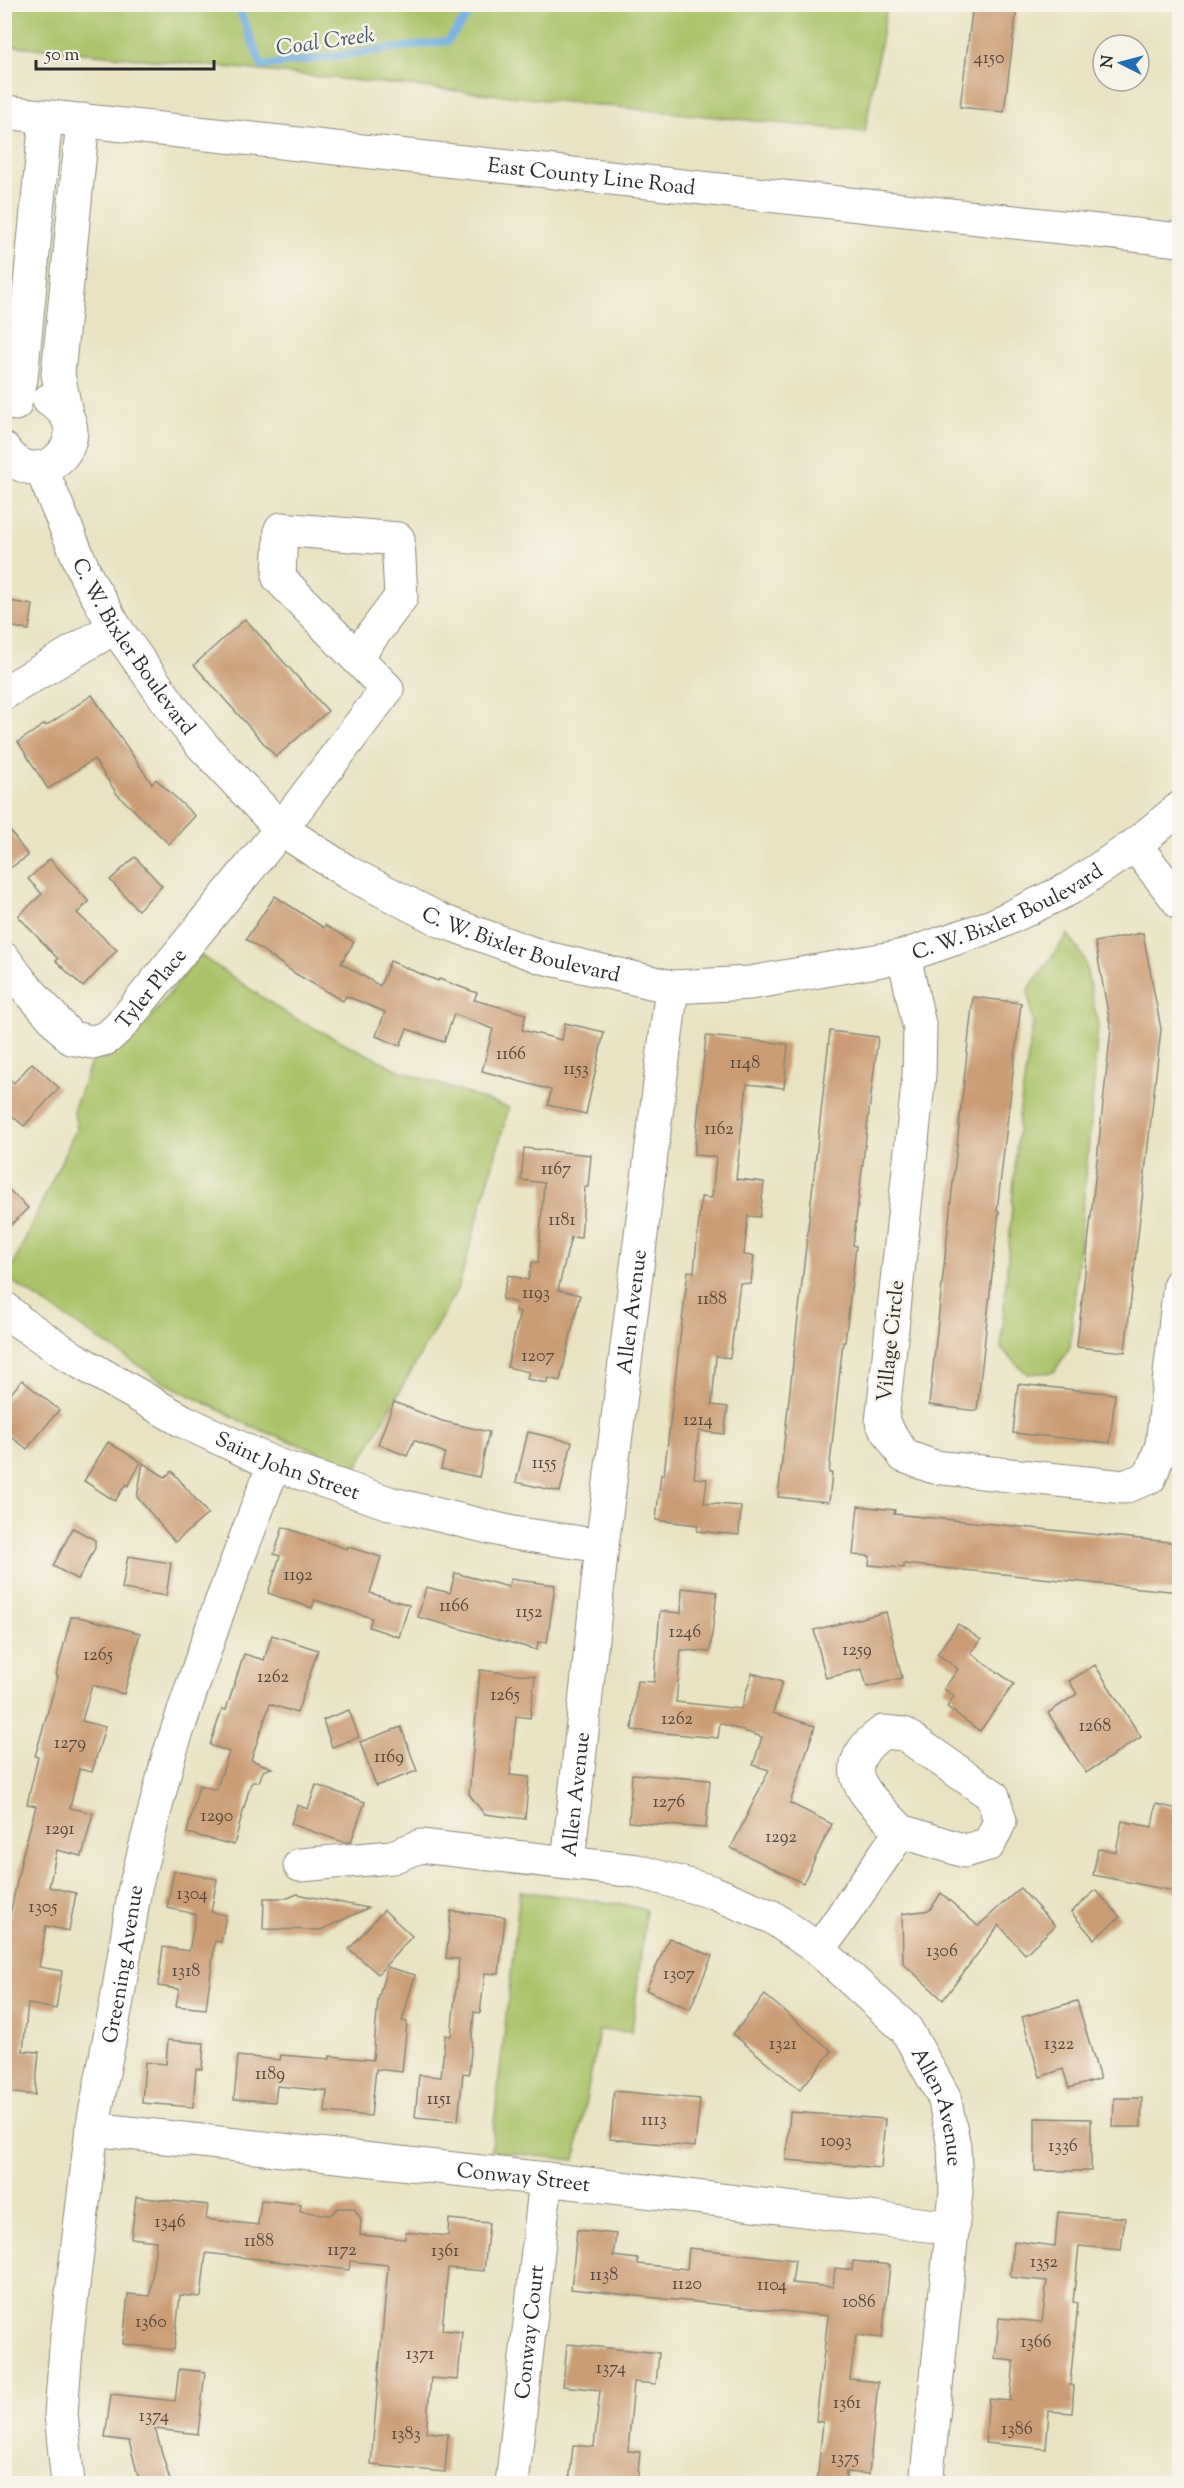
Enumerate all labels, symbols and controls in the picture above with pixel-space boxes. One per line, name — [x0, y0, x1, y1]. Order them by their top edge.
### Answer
water label: Coal Creek — [274, 20, 377, 66]
scale bar — [36, 33, 214, 71]
north arrow — [1091, 33, 1151, 93]
text: 50 m — [44, 43, 80, 69]
house number: 4150 — [974, 46, 1004, 72]
text: N — [1096, 54, 1121, 69]
street label: East County Line Road — [486, 152, 697, 204]
street label: C. W. Bixler Boulevard — [63, 554, 202, 743]
street label: C. W. Bixler Boulevard — [908, 857, 1110, 969]
street label: C. W. Bixler Boulevard — [416, 900, 623, 992]
street label: Tyler Place — [110, 942, 195, 1037]
house number: 1166 — [496, 1042, 526, 1068]
house number: 1148 — [730, 1051, 760, 1077]
house number: 1153 — [563, 1057, 589, 1083]
house number: 1162 — [704, 1117, 734, 1143]
house number: 1167 — [541, 1157, 571, 1183]
house number: 1181 — [548, 1208, 576, 1234]
street label: Allen Avenue — [611, 1248, 656, 1376]
street label: Village Circle — [871, 1279, 913, 1404]
house number: 1193 — [522, 1281, 550, 1307]
house number: 1188 — [697, 1287, 727, 1313]
house number: 1207 — [521, 1344, 555, 1370]
house number: 1214 — [683, 1408, 713, 1434]
street label: Saint John Street — [210, 1425, 363, 1509]
house number: 1155 — [532, 1451, 556, 1477]
house number: 1192 — [283, 1563, 313, 1589]
house number: 1166 — [439, 1594, 469, 1620]
house number: 1152 — [516, 1600, 543, 1626]
house number: 1246 — [669, 1620, 701, 1646]
house number: 1259 — [842, 1638, 872, 1664]
house number: 1265 — [83, 1643, 113, 1669]
house number: 1262 — [257, 1665, 289, 1691]
house number: 1265 — [490, 1683, 520, 1709]
house number: 1262 — [661, 1707, 693, 1733]
house number: 1268 — [1079, 1714, 1111, 1740]
house number: 1279 — [54, 1731, 86, 1757]
street label: Allen Avenue — [556, 1731, 599, 1859]
house number: 1169 — [374, 1745, 404, 1771]
house number: 1276 — [653, 1790, 685, 1816]
house number: 1290 — [201, 1804, 233, 1830]
house number: 1291 — [45, 1817, 75, 1843]
house number: 1292 — [765, 1825, 797, 1851]
house number: 1304 — [177, 1882, 207, 1908]
street label: Greening Avenue — [96, 1883, 152, 2046]
house number: 1305 — [29, 1895, 57, 1921]
house number: 1306 — [926, 1939, 958, 1965]
house number: 1318 — [172, 1959, 200, 1985]
house number: 1307 — [663, 1962, 695, 1988]
house number: 1321 — [769, 2032, 797, 2058]
house number: 1322 — [1044, 2032, 1075, 2058]
street label: Allen Avenue — [902, 2042, 968, 2167]
house number: 1189 — [255, 2062, 285, 2088]
house number: 1151 — [427, 2087, 451, 2113]
house number: 1113 — [641, 2108, 667, 2134]
house number: 1093 — [820, 2129, 852, 2155]
house number: 1336 — [1048, 2134, 1078, 2160]
street label: Conway Street — [455, 2156, 591, 2201]
house number: 1346 — [154, 2210, 186, 2236]
house number: 1188 — [244, 2229, 274, 2255]
house number: 1172 — [327, 2238, 357, 2264]
house number: 1361 — [431, 2239, 459, 2265]
house number: 1352 — [1030, 2250, 1059, 2276]
house number: 1138 — [590, 2263, 618, 2289]
street label: Conway Court — [509, 2264, 553, 2401]
house number: 1120 — [672, 2272, 702, 2298]
house number: 1104 — [757, 2273, 787, 2299]
house number: 1086 — [842, 2290, 876, 2316]
house number: 1360 — [135, 2310, 167, 2336]
house number: 1366 — [1020, 2330, 1052, 2356]
house number: 1371 — [406, 2342, 434, 2368]
house number: 1374 — [596, 2356, 626, 2382]
house number: 1361 — [833, 2391, 861, 2417]
house number: 1374 — [139, 2404, 169, 2430]
house number: 1386 — [1001, 2417, 1033, 2443]
house number: 1383 — [391, 2422, 421, 2448]
house number: 1375 — [831, 2446, 859, 2472]

